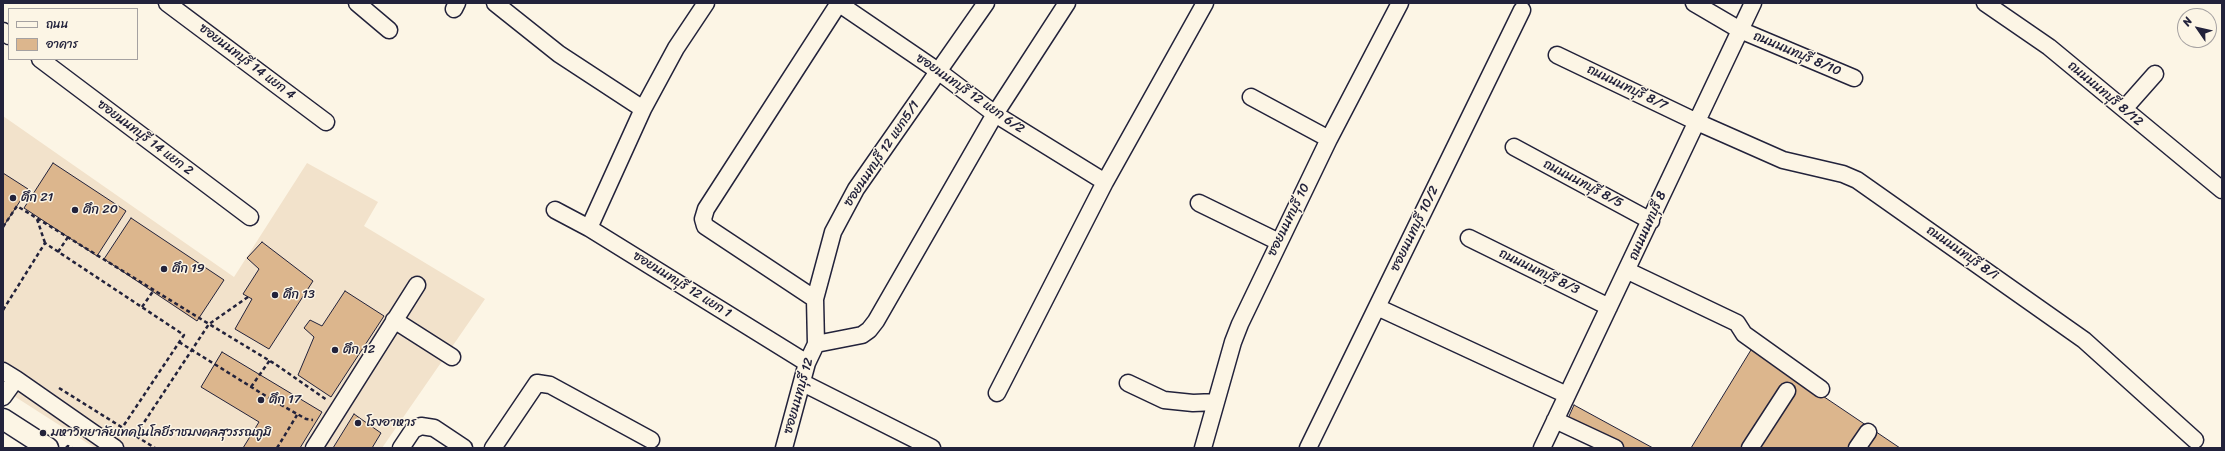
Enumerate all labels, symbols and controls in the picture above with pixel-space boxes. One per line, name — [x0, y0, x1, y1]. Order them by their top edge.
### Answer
legend — [8, 8, 138, 60]
north arrow — [2177, 8, 2217, 48]
text: ถนน — [46, 13, 68, 35]
text: N — [2177, 13, 2197, 30]
street label: ซอยนนทบุรี 14 แยก 4 — [196, 21, 298, 103]
street label: ถนนนนทบุรี 8/10 — [1751, 28, 1843, 80]
text: อาคาร — [46, 33, 78, 55]
street label: ซอยนนทบุรี 12 แยก 6/2 — [913, 51, 1027, 137]
street label: ถนนนนทบุรี 8/12 — [2064, 58, 2146, 130]
street label: ถนนนนทบุรี 8/7 — [1584, 62, 1670, 114]
street label: ซอยนนทบุรี 14 แยก 2 — [94, 97, 196, 179]
street label: ซอยนนทบุรี 12 แยก5/1 — [841, 98, 923, 210]
street label: ถนนนนทบุรี 8/5 — [1540, 156, 1626, 212]
street label: ซอยนนทบุรี 10 — [1265, 181, 1313, 259]
street label: ซอยนนทบุรี 10/2 — [1388, 184, 1442, 274]
street label: ถนนนนทบุรี 8 — [1626, 189, 1670, 263]
place label: ตึก 21 — [21, 190, 53, 206]
marker: ตึก 21 — [8, 193, 18, 203]
place label: ตึก 20 — [83, 202, 118, 218]
marker: ตึก 20 — [70, 205, 80, 215]
street label: ถนนนนทบุรี 8/i — [1923, 223, 2001, 283]
street label: ถนนนนทบุรี 8/3 — [1496, 246, 1582, 298]
street label: ซอยนนทบุรี 12 แยก 1 — [630, 248, 734, 322]
place label: ตึก 19 — [172, 261, 205, 277]
marker: ตึก 19 — [159, 264, 169, 274]
place label: ตึก 13 — [283, 287, 315, 303]
marker: ตึก 13 — [270, 290, 280, 300]
place label: ตึก 12 — [343, 342, 375, 358]
marker: ตึก 12 — [330, 345, 340, 355]
street label: ซอยนนทบุรี 12 — [781, 356, 817, 436]
place label: ตึก 17 — [269, 392, 301, 408]
marker: ตึก 17 — [256, 395, 266, 405]
place label: โรงอาหาร — [366, 415, 416, 431]
marker: โรงอาหาร — [353, 418, 363, 428]
place label: มหาวิทยาลัยเทคโนโลยีราชมงคลสุวรรณภูมิ — [51, 425, 271, 441]
marker: มหาวิทยาลัยเทคโนโลยีราชมงคลสุวรรณภูมิ — [38, 428, 48, 438]

